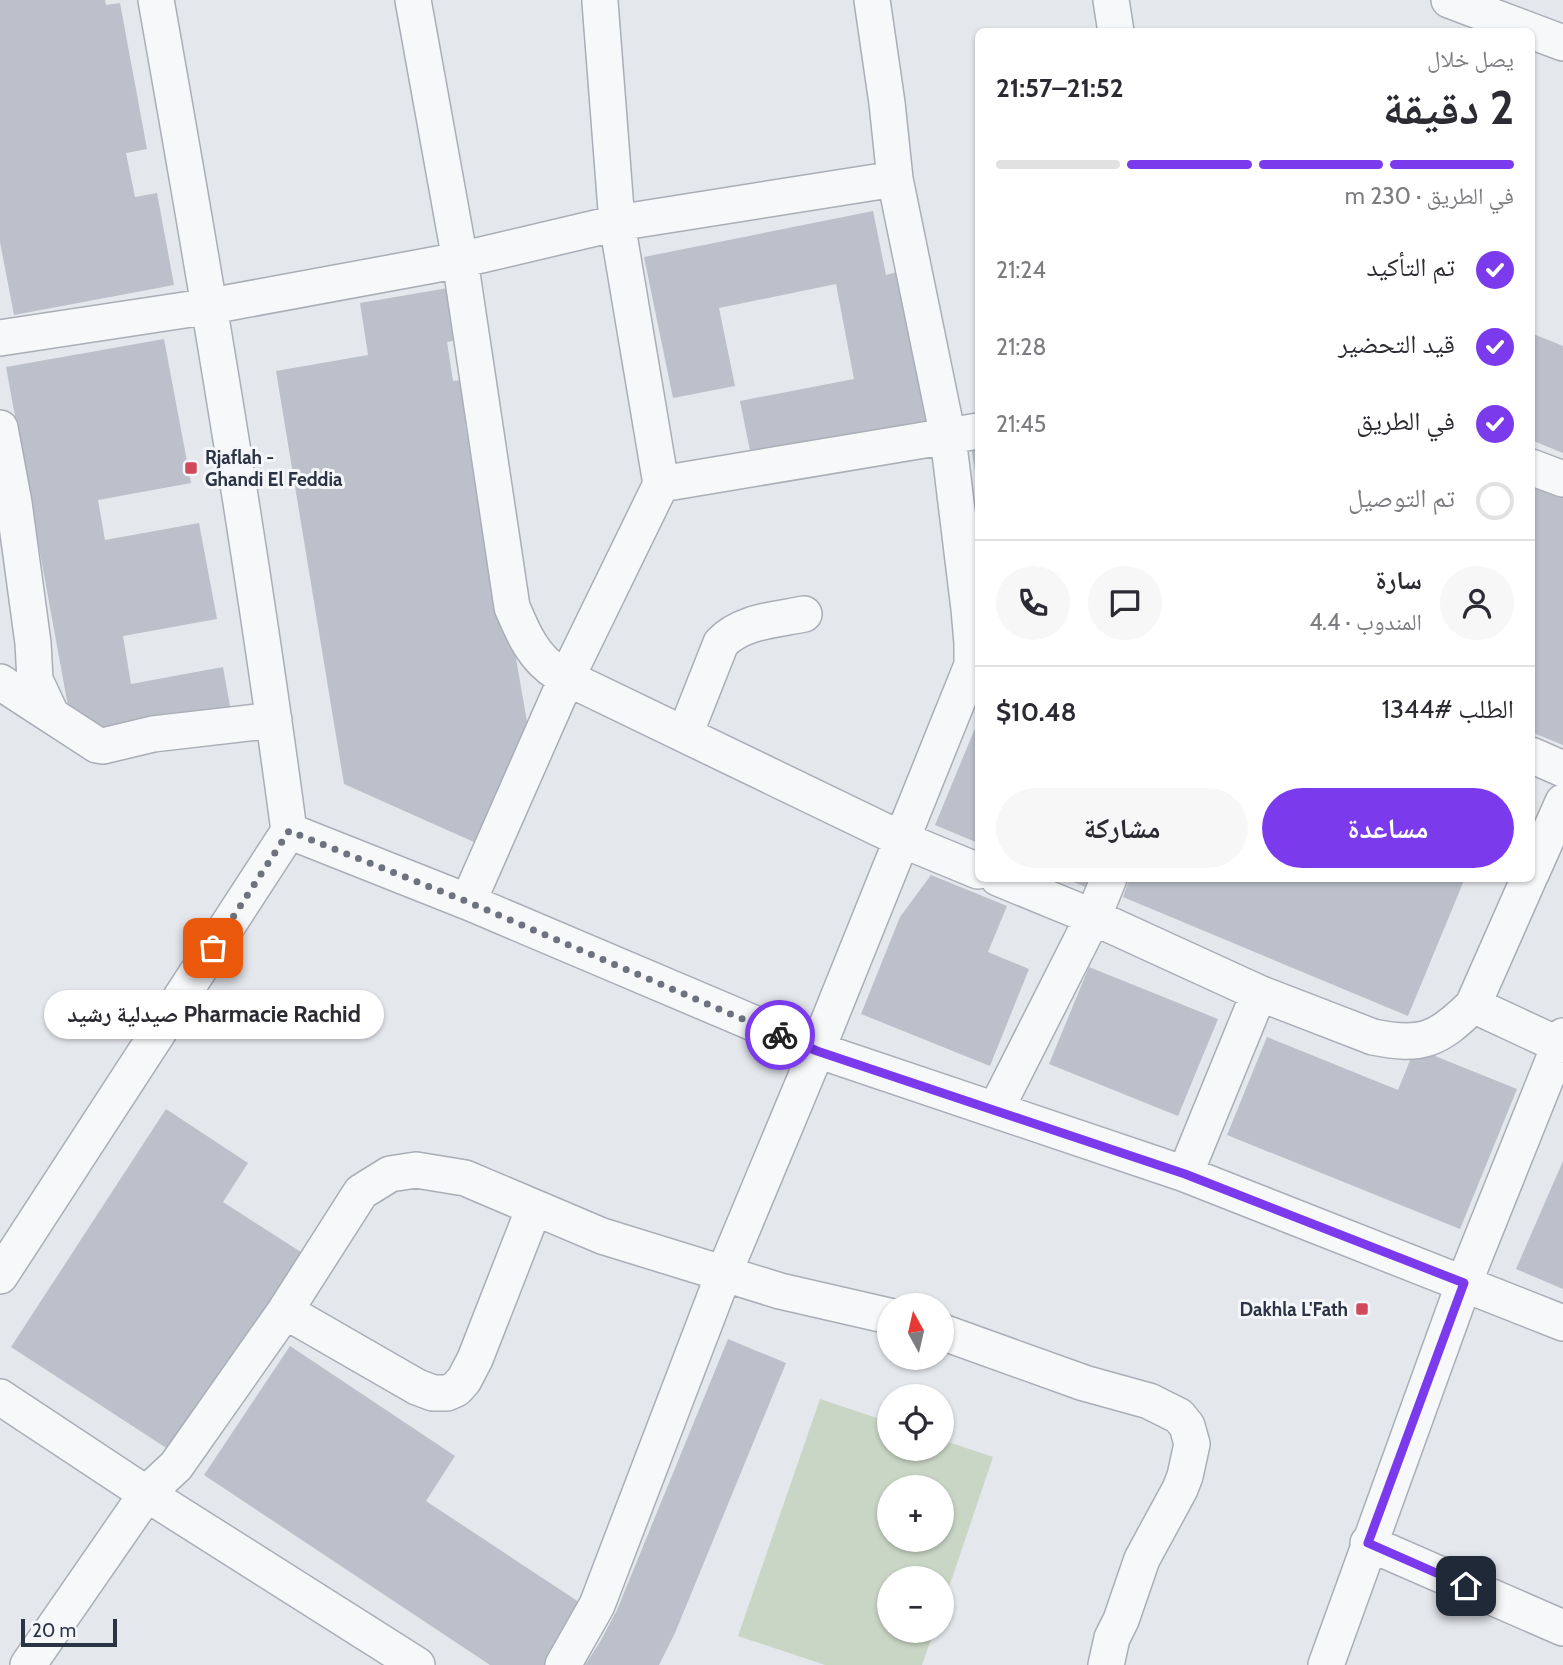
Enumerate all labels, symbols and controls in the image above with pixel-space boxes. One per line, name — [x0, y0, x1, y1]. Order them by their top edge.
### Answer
text: يصل خلال — [1427, 45, 1514, 73]
text: 21:52–21:57 — [996, 72, 1124, 104]
text: 2 دقيقة — [1383, 80, 1514, 136]
text: في الطريق · 230 m — [1345, 182, 1514, 210]
text: تم التأكيد — [1366, 251, 1455, 283]
icon: check — [1476, 251, 1514, 289]
text: 21:24 — [996, 256, 1046, 284]
text: قيد التحضير — [1338, 328, 1455, 360]
icon: check — [1476, 328, 1514, 366]
text: 21:28 — [996, 333, 1046, 361]
text: في الطريق — [1356, 405, 1455, 437]
icon: check — [1476, 405, 1514, 443]
text: 21:45 — [996, 410, 1046, 438]
place label: Rjaflah - Ghandi El Feddia — [205, 446, 343, 491]
marker: Rjaflah - Ghandi El Feddia — [183, 460, 199, 476]
text: تم التوصيل — [1348, 482, 1455, 514]
text: سارة — [1375, 564, 1422, 596]
button: phone — [996, 566, 1070, 640]
button: chat — [1088, 566, 1162, 640]
button: person — [1440, 566, 1514, 640]
text: المندوب · 4.4 — [1309, 608, 1422, 636]
text: الطلب #1344 — [1382, 693, 1514, 725]
text: $10.48 — [996, 696, 1076, 728]
button: مشاركة — [996, 788, 1248, 868]
button: مساعدة — [1262, 788, 1514, 868]
pin — [183, 918, 243, 978]
icon: bag — [194, 929, 232, 967]
callout: Pharmacie Rachid صيدلية رشيد — [43, 990, 383, 1039]
text: Pharmacie Rachid صيدلية رشيد — [67, 1000, 361, 1028]
courier — [745, 1000, 815, 1070]
icon: bike — [761, 1016, 799, 1054]
north arrow — [877, 1293, 954, 1370]
map controls — [877, 1293, 954, 1643]
place label: Dakhla L'Fath — [1240, 1298, 1348, 1321]
marker: Dakhla L'Fath — [1354, 1301, 1370, 1317]
button: locate — [877, 1384, 954, 1461]
button: + — [877, 1475, 954, 1552]
pin — [1436, 1556, 1496, 1616]
button: − — [877, 1566, 954, 1643]
icon: home — [1447, 1567, 1485, 1605]
scale bar — [21, 1616, 117, 1648]
text: 20 m — [32, 1619, 76, 1642]

